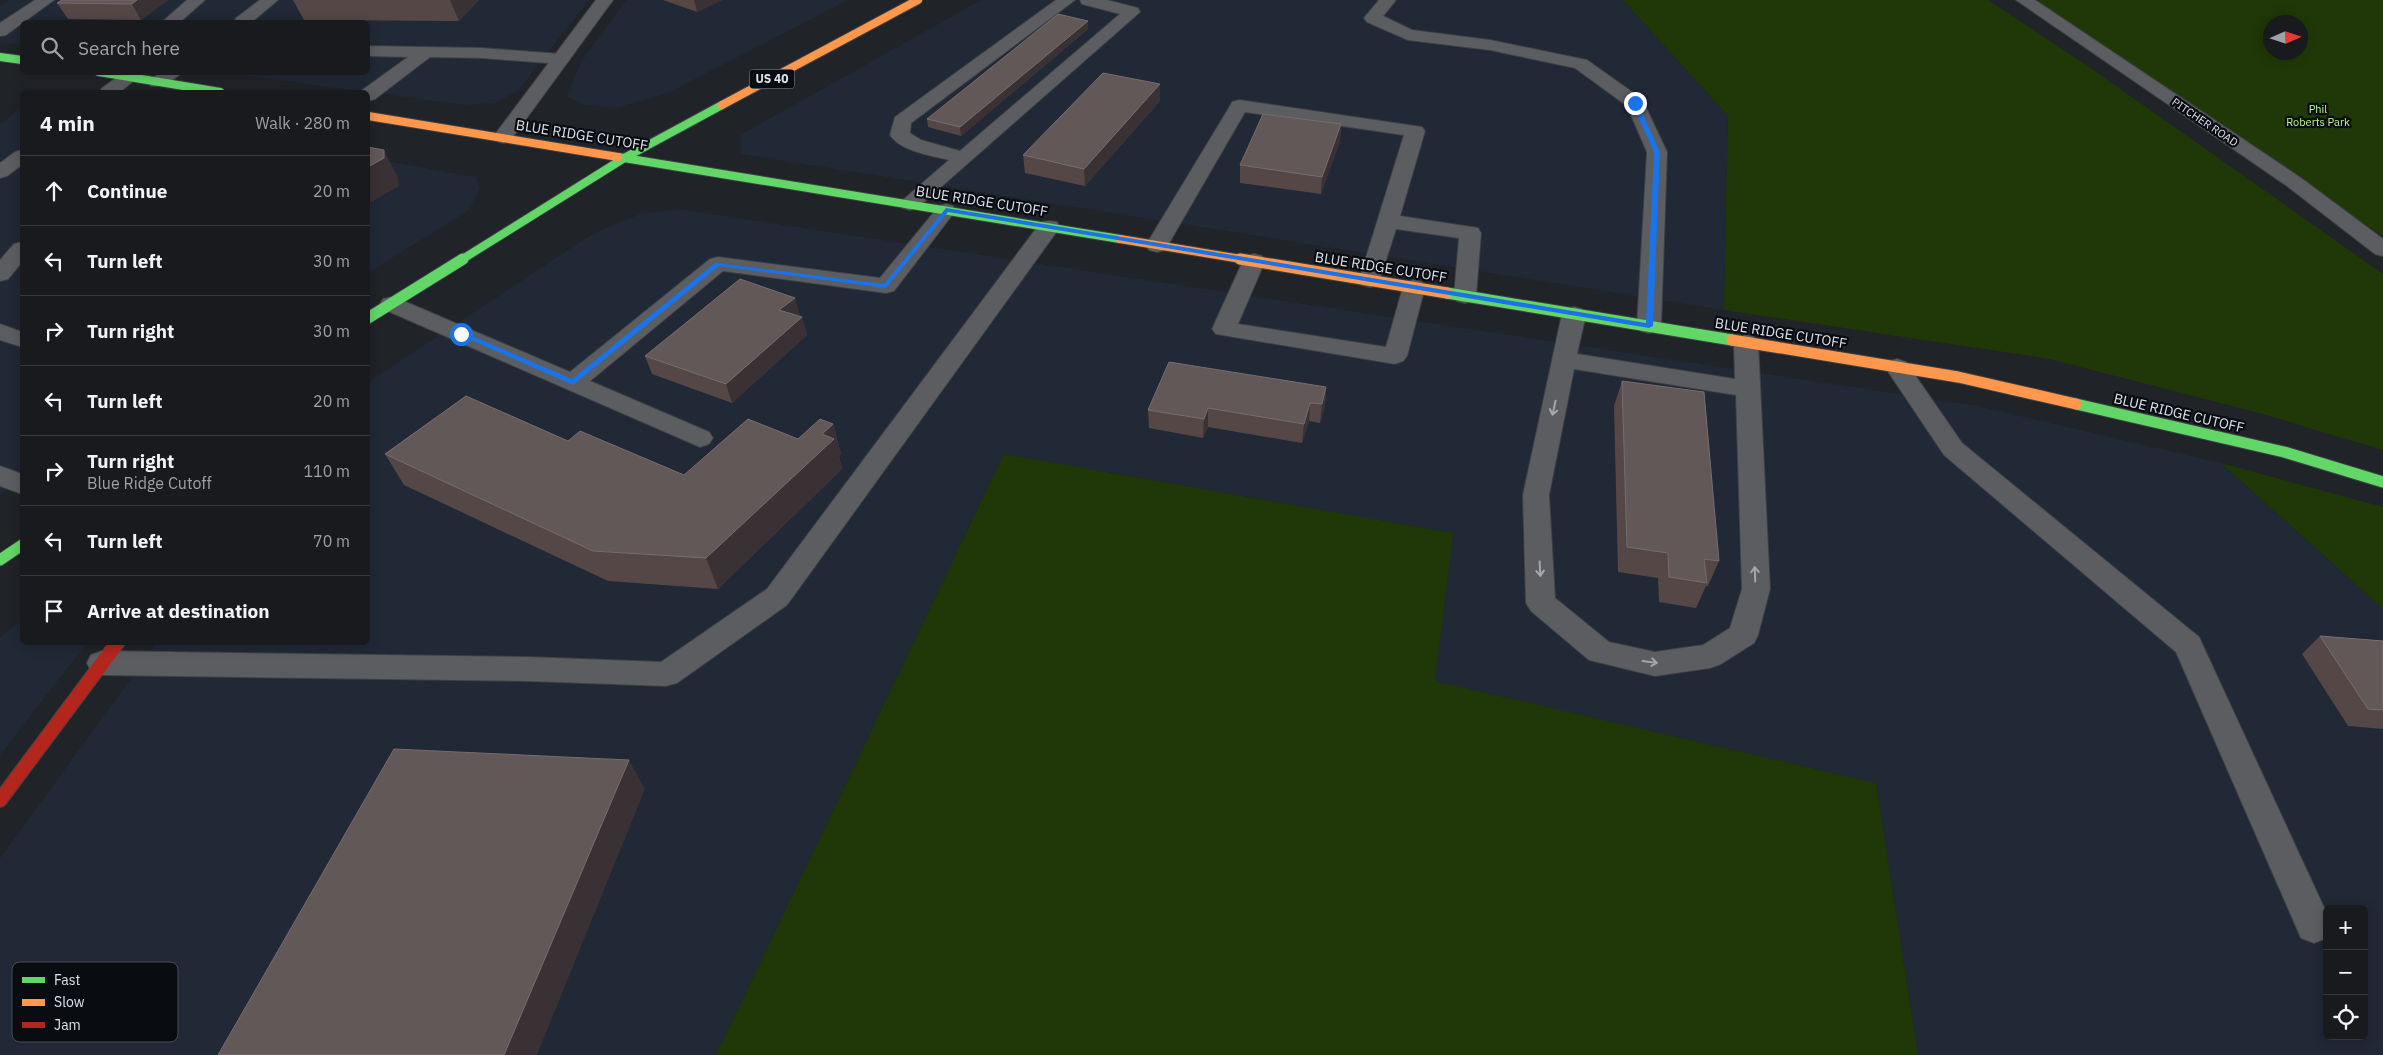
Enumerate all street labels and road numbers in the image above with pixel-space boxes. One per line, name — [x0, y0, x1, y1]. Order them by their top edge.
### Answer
road number: US 40 — [750, 70, 794, 88]
street label: PITCHER ROAD — [2169, 95, 2241, 149]
street label: BLUE RIDGE CUTOFF — [515, 116, 649, 154]
street label: BLUE RIDGE CUTOFF — [915, 182, 1049, 220]
street label: BLUE RIDGE CUTOFF — [1314, 248, 1448, 286]
street label: BLUE RIDGE CUTOFF — [1714, 314, 1848, 352]
street label: BLUE RIDGE CUTOFF — [2112, 389, 2246, 437]

